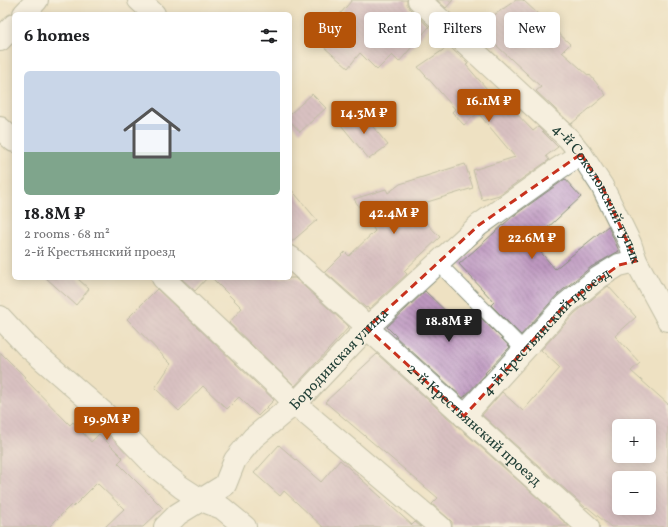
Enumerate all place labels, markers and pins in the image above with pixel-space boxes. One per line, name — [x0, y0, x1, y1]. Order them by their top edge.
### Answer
pin: 16.1M ₽ — [452, 89, 526, 123]
pin: 14.3M ₽ — [327, 101, 401, 135]
pin: 42.4M ₽ — [357, 201, 431, 235]
pin: 22.6M ₽ — [495, 226, 569, 260]
pin: 18.8M ₽ — [412, 309, 486, 343]
pin: 19.9M ₽ — [70, 407, 144, 441]

